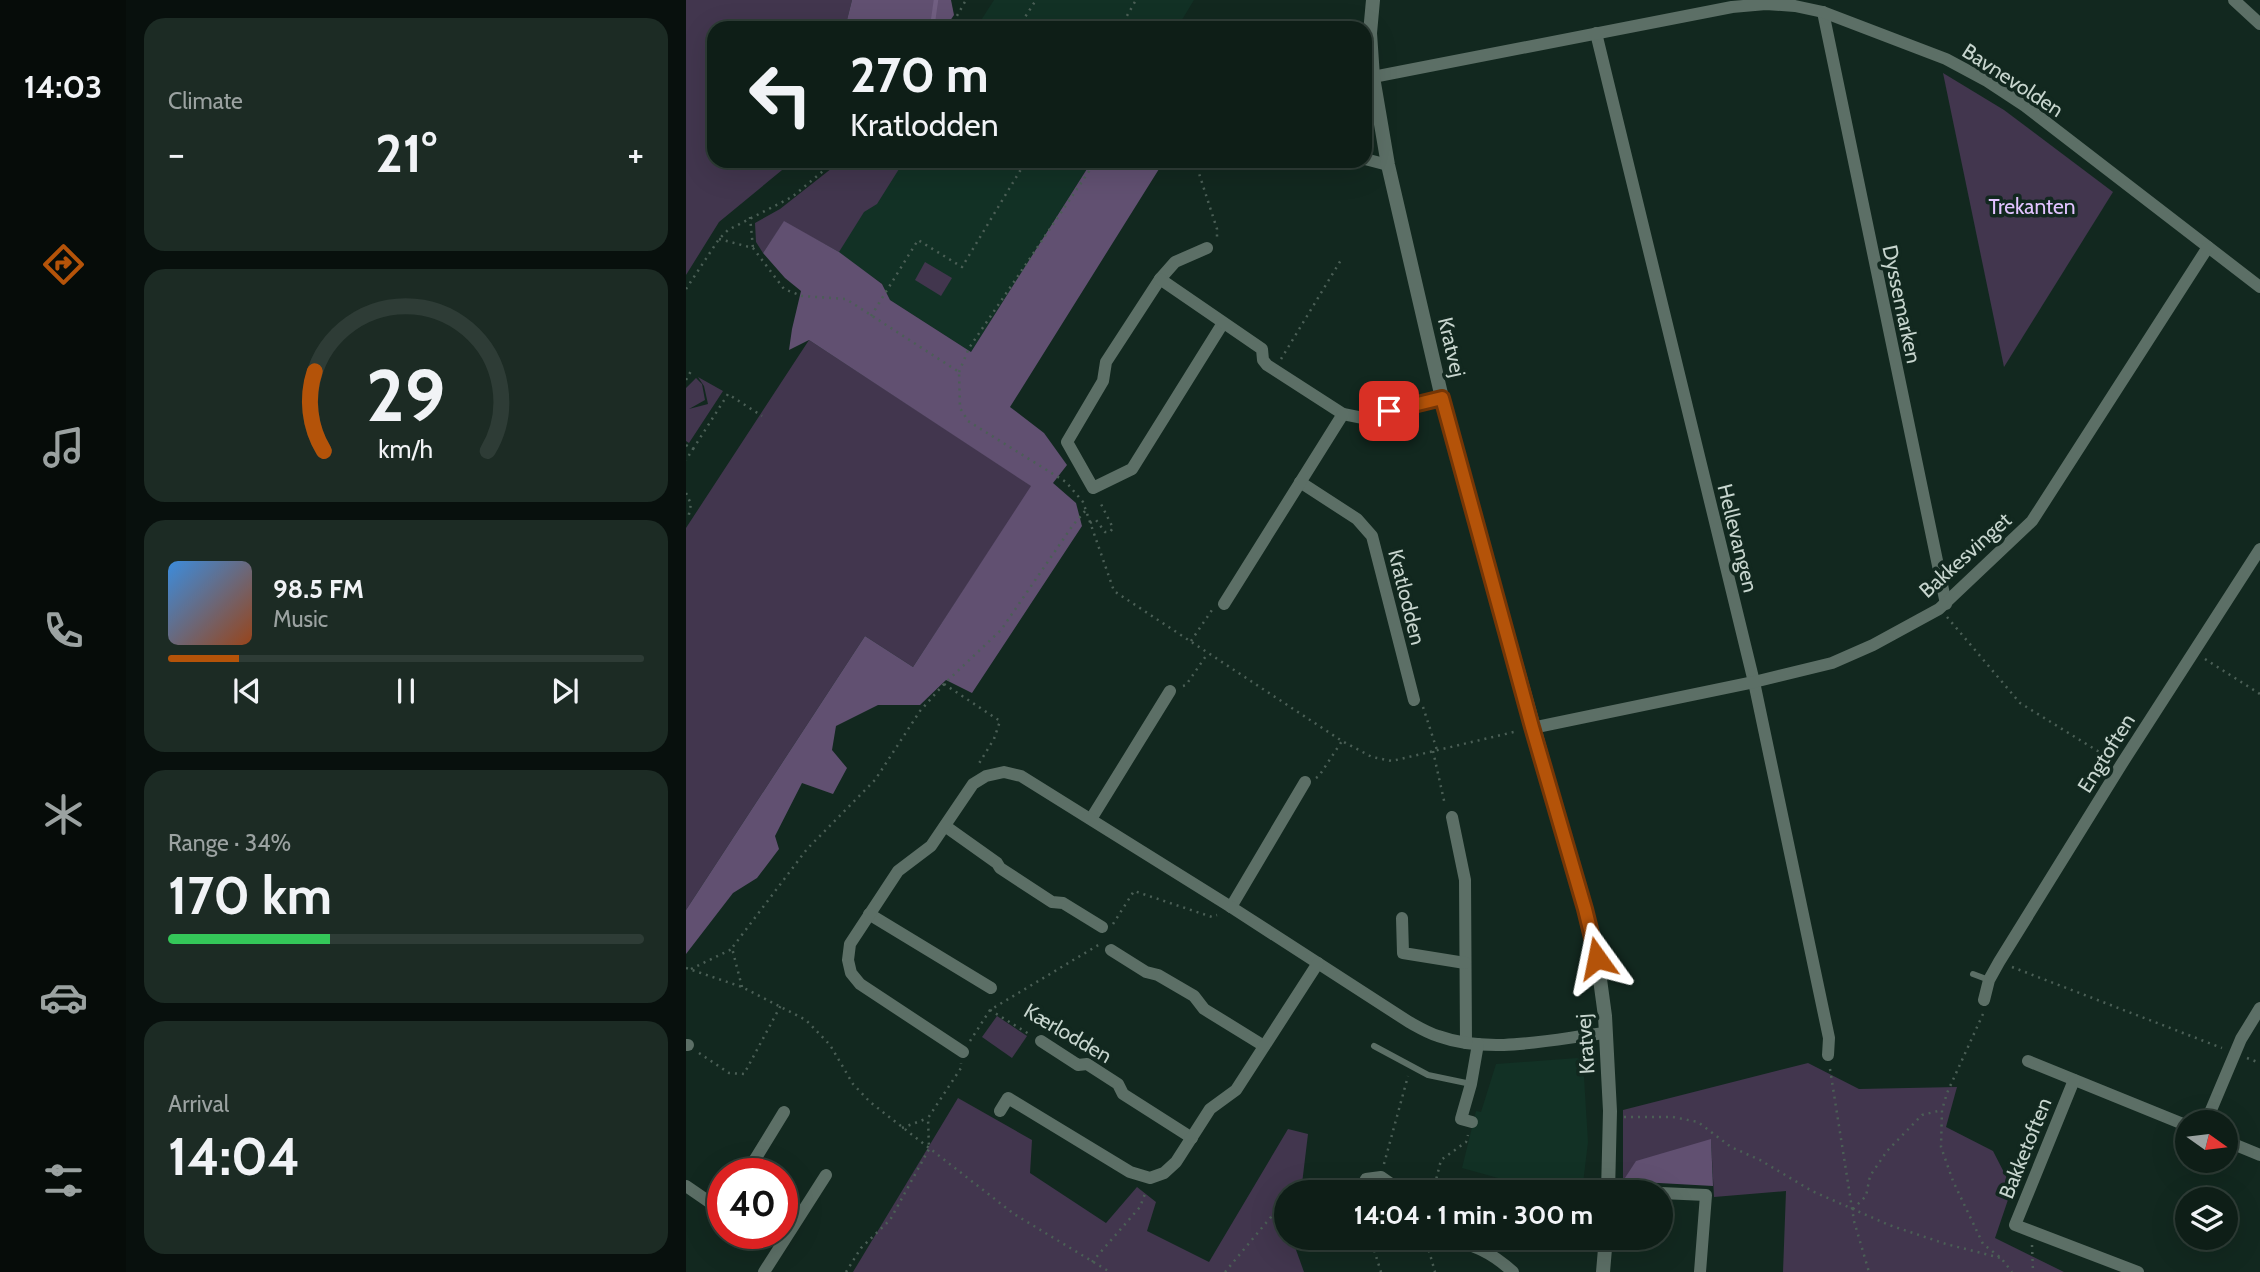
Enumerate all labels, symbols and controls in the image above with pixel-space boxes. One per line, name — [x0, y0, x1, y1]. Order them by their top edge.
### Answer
street label: Bavnevolden — [1958, 38, 2068, 122]
text: 270 m — [850, 45, 989, 104]
icon: left — [735, 49, 826, 140]
text: 14:03 — [24, 67, 102, 106]
text: Climate — [168, 87, 243, 115]
text: Kratlodden — [850, 105, 999, 144]
text: 21° — [375, 122, 437, 185]
text: − — [168, 130, 185, 177]
text: + — [627, 130, 644, 177]
park label: Trekanten — [1989, 194, 2075, 219]
icon: directions — [39, 240, 88, 289]
street label: Dyssemarken — [1877, 242, 1927, 366]
street label: Kratvej — [1432, 315, 1471, 380]
text: 29 — [366, 352, 446, 440]
pin — [1359, 381, 1419, 441]
icon: arrive — [1370, 392, 1408, 430]
icon: music — [39, 423, 88, 472]
text: km/h — [379, 434, 433, 464]
street label: Hellevangen — [1712, 481, 1764, 595]
street label: Bakkesvinget — [1914, 507, 2016, 603]
street label: Kratlodden — [1383, 547, 1431, 647]
text: 98.5 FM — [273, 573, 364, 605]
text: Music — [273, 605, 328, 633]
icon: phone — [39, 606, 88, 655]
icon: previous — [228, 672, 266, 710]
icon: pause — [387, 672, 425, 710]
icon: next — [546, 672, 584, 710]
street label: Engtoften — [2072, 709, 2140, 797]
icon: climate — [39, 790, 88, 839]
text: Range · 34% — [168, 829, 291, 857]
text: 170 km — [168, 864, 332, 927]
position arrow — [1560, 921, 1634, 995]
icon: car — [39, 973, 88, 1022]
street label: Kærlodden — [1020, 998, 1116, 1068]
street label: Kratvej — [1570, 1013, 1601, 1075]
text: Arrival — [168, 1090, 229, 1118]
street label: Bakketoften — [1993, 1094, 2057, 1202]
north arrow — [2175, 1110, 2238, 1172]
map controls — [2175, 1110, 2238, 1250]
text: 14:04 — [168, 1125, 300, 1188]
icon: filters — [39, 1156, 88, 1205]
speed limit sign: 40 — [707, 1158, 798, 1249]
button: layers — [2175, 1187, 2238, 1250]
text: 14:04 · 1 min · 300 m — [1354, 1199, 1593, 1231]

